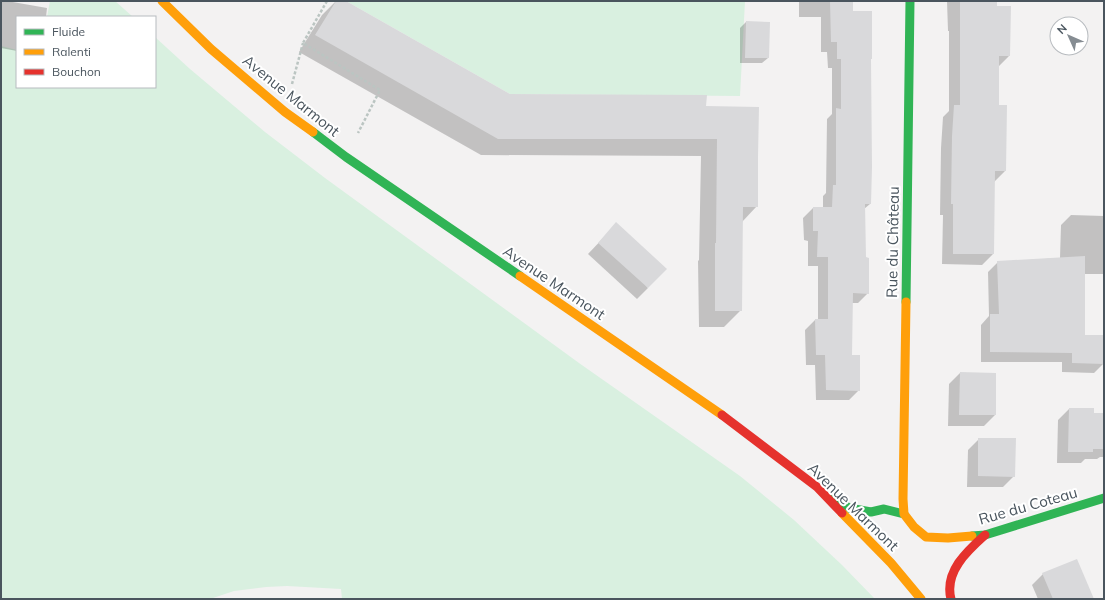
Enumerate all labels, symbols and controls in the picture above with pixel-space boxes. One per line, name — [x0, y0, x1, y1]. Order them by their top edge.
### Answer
legend — [16, 16, 156, 88]
north arrow — [1049, 16, 1089, 56]
text: N — [1054, 21, 1070, 37]
text: Fluide — [52, 24, 85, 39]
text: Ralenti — [52, 44, 91, 59]
street label: Avenue Marmont — [239, 51, 344, 141]
text: Bouchon — [52, 64, 101, 79]
street label: Rue du Château — [882, 186, 903, 298]
street label: Avenue Marmont — [500, 241, 609, 324]
street label: Avenue Marmont — [804, 458, 903, 555]
street label: Rue du Coteau — [976, 482, 1079, 529]

